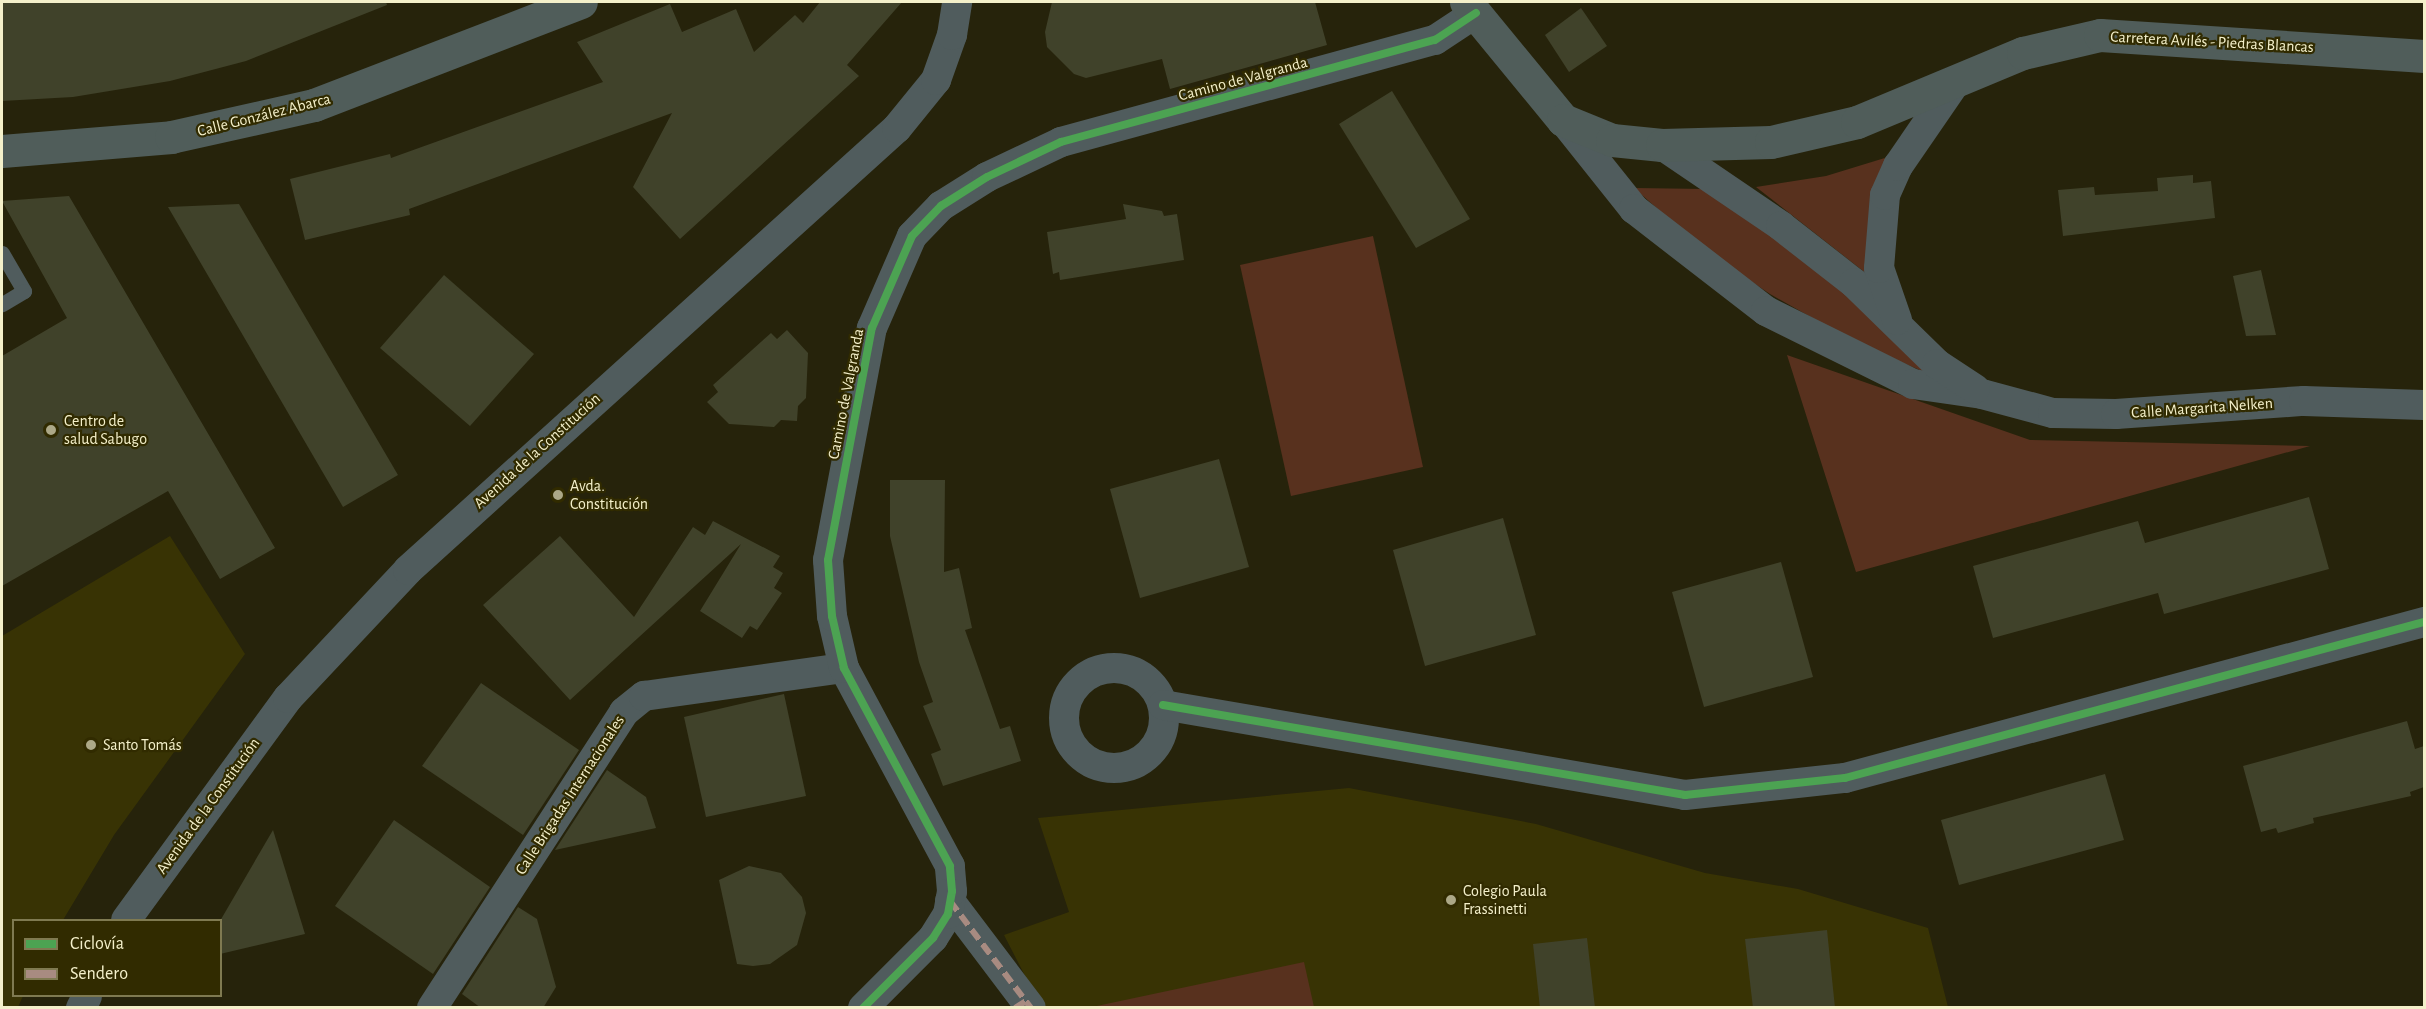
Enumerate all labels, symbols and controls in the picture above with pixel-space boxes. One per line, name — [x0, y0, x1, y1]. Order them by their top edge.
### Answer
street label: Carretera Avilés - Piedras Blancas — [2110, 27, 2314, 57]
street label: Camino de Valgranda — [1176, 53, 1310, 105]
street label: Calle González Abarca — [195, 89, 333, 141]
street label: Camino de Valgranda — [824, 327, 868, 461]
street label: Avenida de la Constitución — [470, 389, 604, 513]
street label: Calle Margarita Nelken — [2130, 393, 2274, 423]
place label: Centro de salud Sabugo — [64, 411, 147, 449]
marker: Centro de salud Sabugo — [42, 421, 60, 439]
place label: Avda. Constitución — [570, 476, 648, 514]
marker: Avda. Constitución — [551, 488, 565, 502]
street label: Calle Brigadas Internacionales — [511, 712, 629, 878]
street label: Avenida de la Constitución — [152, 734, 264, 878]
place label: Santo Tomás — [103, 735, 182, 755]
marker: Santo Tomás — [84, 738, 98, 752]
place label: Colegio Paula Frassinetti — [1463, 881, 1547, 919]
marker: Colegio Paula Frassinetti — [1444, 893, 1458, 907]
legend — [12, 919, 222, 997]
text: Ciclovía — [70, 935, 124, 953]
text: Sendero — [70, 965, 128, 983]

